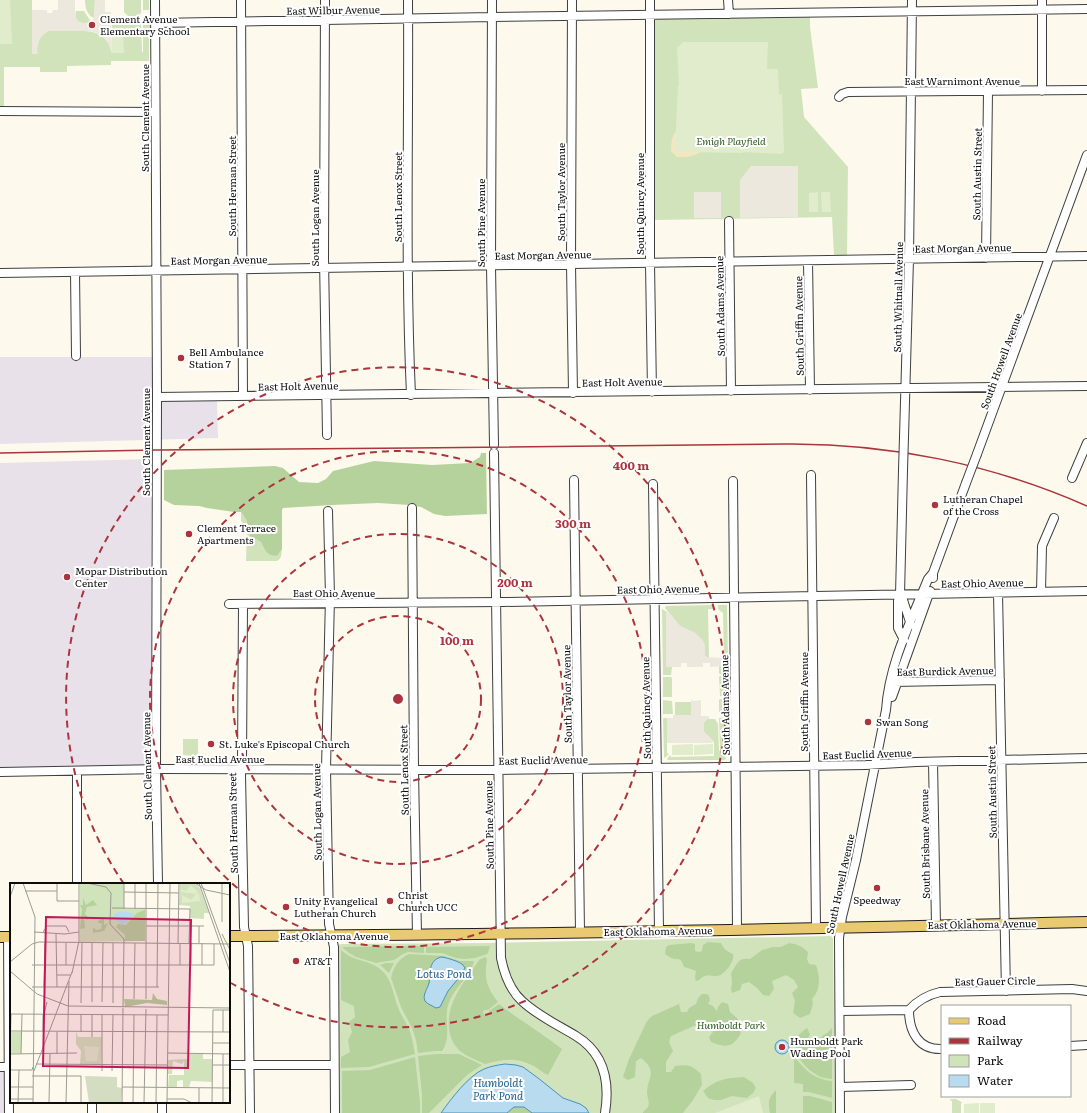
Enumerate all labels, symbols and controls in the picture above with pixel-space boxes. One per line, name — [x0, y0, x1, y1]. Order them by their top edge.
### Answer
street label: East Wilbur Avenue — [286, 1, 380, 18]
place label: Clement Avenue Elementary School — [100, 11, 190, 38]
marker: Clement Avenue Elementary School — [87, 20, 97, 30]
street label: South Clement Avenue — [137, 64, 152, 172]
street label: East Warnimont Avenue — [904, 73, 1020, 88]
street label: South Austin Street — [968, 127, 985, 221]
park label: Emigh Playfield — [696, 133, 766, 148]
street label: South Herman Street — [224, 136, 239, 236]
street label: South Taylor Avenue — [553, 143, 568, 241]
street label: South Lenox Street — [390, 152, 405, 242]
street label: South Quincy Avenue — [632, 153, 647, 255]
street label: South Logan Avenue — [307, 169, 322, 267]
street label: South Pine Avenue — [473, 179, 488, 267]
street label: East Morgan Avenue — [914, 239, 1012, 256]
street label: South Whitnall Avenue — [889, 242, 906, 352]
street label: East Morgan Avenue — [494, 246, 592, 263]
street label: East Morgan Avenue — [170, 251, 268, 268]
street label: South Adams Avenue — [711, 256, 728, 356]
street label: South Griffin Avenue — [790, 276, 807, 376]
street label: South Howell Avenue — [976, 310, 1025, 411]
place label: Bell Ambulance Station 7 — [189, 344, 264, 371]
marker: Bell Ambulance Station 7 — [176, 353, 186, 363]
street label: East Holt Avenue — [582, 373, 662, 390]
street label: East Holt Avenue — [258, 377, 338, 394]
street label: South Clement Avenue — [138, 388, 153, 496]
text: 400 m — [613, 456, 649, 474]
place label: Lutheran Chapel of the Cross — [943, 491, 1024, 518]
marker: Lutheran Chapel of the Cross — [930, 500, 940, 510]
text: 300 m — [555, 514, 591, 532]
place label: Clement Terrace Apartments — [197, 520, 276, 547]
marker: Clement Terrace Apartments — [184, 529, 194, 539]
place label: Mopar Distribution Center — [75, 563, 168, 590]
marker: Mopar Distribution Center — [62, 572, 72, 582]
text: 200 m — [497, 573, 533, 591]
street label: East Ohio Avenue — [941, 574, 1023, 591]
street label: East Ohio Avenue — [617, 580, 699, 597]
street label: East Ohio Avenue — [293, 585, 375, 600]
text: 100 m — [440, 631, 474, 649]
street label: South Taylor Avenue — [558, 645, 575, 743]
street label: South Griffin Avenue — [796, 652, 811, 752]
street label: South Adams Avenue — [716, 655, 733, 755]
street label: South Quincy Avenue — [637, 657, 654, 759]
street label: East Burdick Avenue — [896, 662, 994, 679]
centre of rings — [391, 692, 405, 706]
street label: South Clement Avenue — [138, 712, 155, 820]
place label: Swan Song — [876, 714, 929, 729]
marker: Swan Song — [863, 717, 873, 727]
street label: South Lenox Street — [395, 725, 412, 815]
place label: St. Luke's Episcopal Church — [219, 736, 350, 751]
marker: St. Luke's Episcopal Church — [206, 739, 216, 749]
street label: East Euclid Avenue — [822, 744, 912, 763]
street label: South Austin Street — [983, 745, 1000, 839]
street label: East Euclid Avenue — [175, 751, 265, 766]
street label: East Euclid Avenue — [498, 751, 588, 768]
street label: South Logan Avenue — [308, 763, 325, 861]
street label: South Herman Street — [224, 772, 241, 874]
street label: South Pine Avenue — [480, 781, 497, 869]
street label: South Brisbane Avenue — [916, 789, 933, 899]
street label: South Howell Avenue — [822, 833, 857, 935]
inset map — [10, 883, 230, 1103]
marker: Speedway — [872, 883, 882, 893]
place label: Christ Church UCC — [398, 887, 458, 914]
place label: Speedway — [853, 892, 901, 907]
place label: Unity Evangelical Lutheran Church — [294, 893, 379, 920]
marker: Christ Church UCC — [385, 896, 395, 906]
marker: Unity Evangelical Lutheran Church — [281, 902, 291, 912]
street label: East Oklahoma Avenue — [927, 915, 1037, 932]
street label: East Oklahoma Avenue — [603, 922, 713, 939]
street label: East Oklahoma Avenue — [280, 928, 388, 943]
place label: AT&T — [304, 953, 332, 968]
marker: AT&T — [291, 956, 301, 966]
water label: Lotus Pond — [416, 965, 472, 981]
street label: East Gauer Circle — [954, 972, 1036, 989]
legend — [941, 1005, 1071, 1097]
text: Road — [977, 1011, 1007, 1029]
park label: Humboldt Park — [697, 1017, 766, 1032]
text: Railway — [977, 1031, 1023, 1049]
place label: Humboldt Park Wading Pool — [790, 1033, 864, 1060]
marker: Humboldt Park Wading Pool — [777, 1042, 787, 1052]
text: Park — [977, 1051, 1004, 1069]
text: Water — [977, 1071, 1013, 1089]
water label: Humboldt Park Pond — [473, 1074, 524, 1103]

